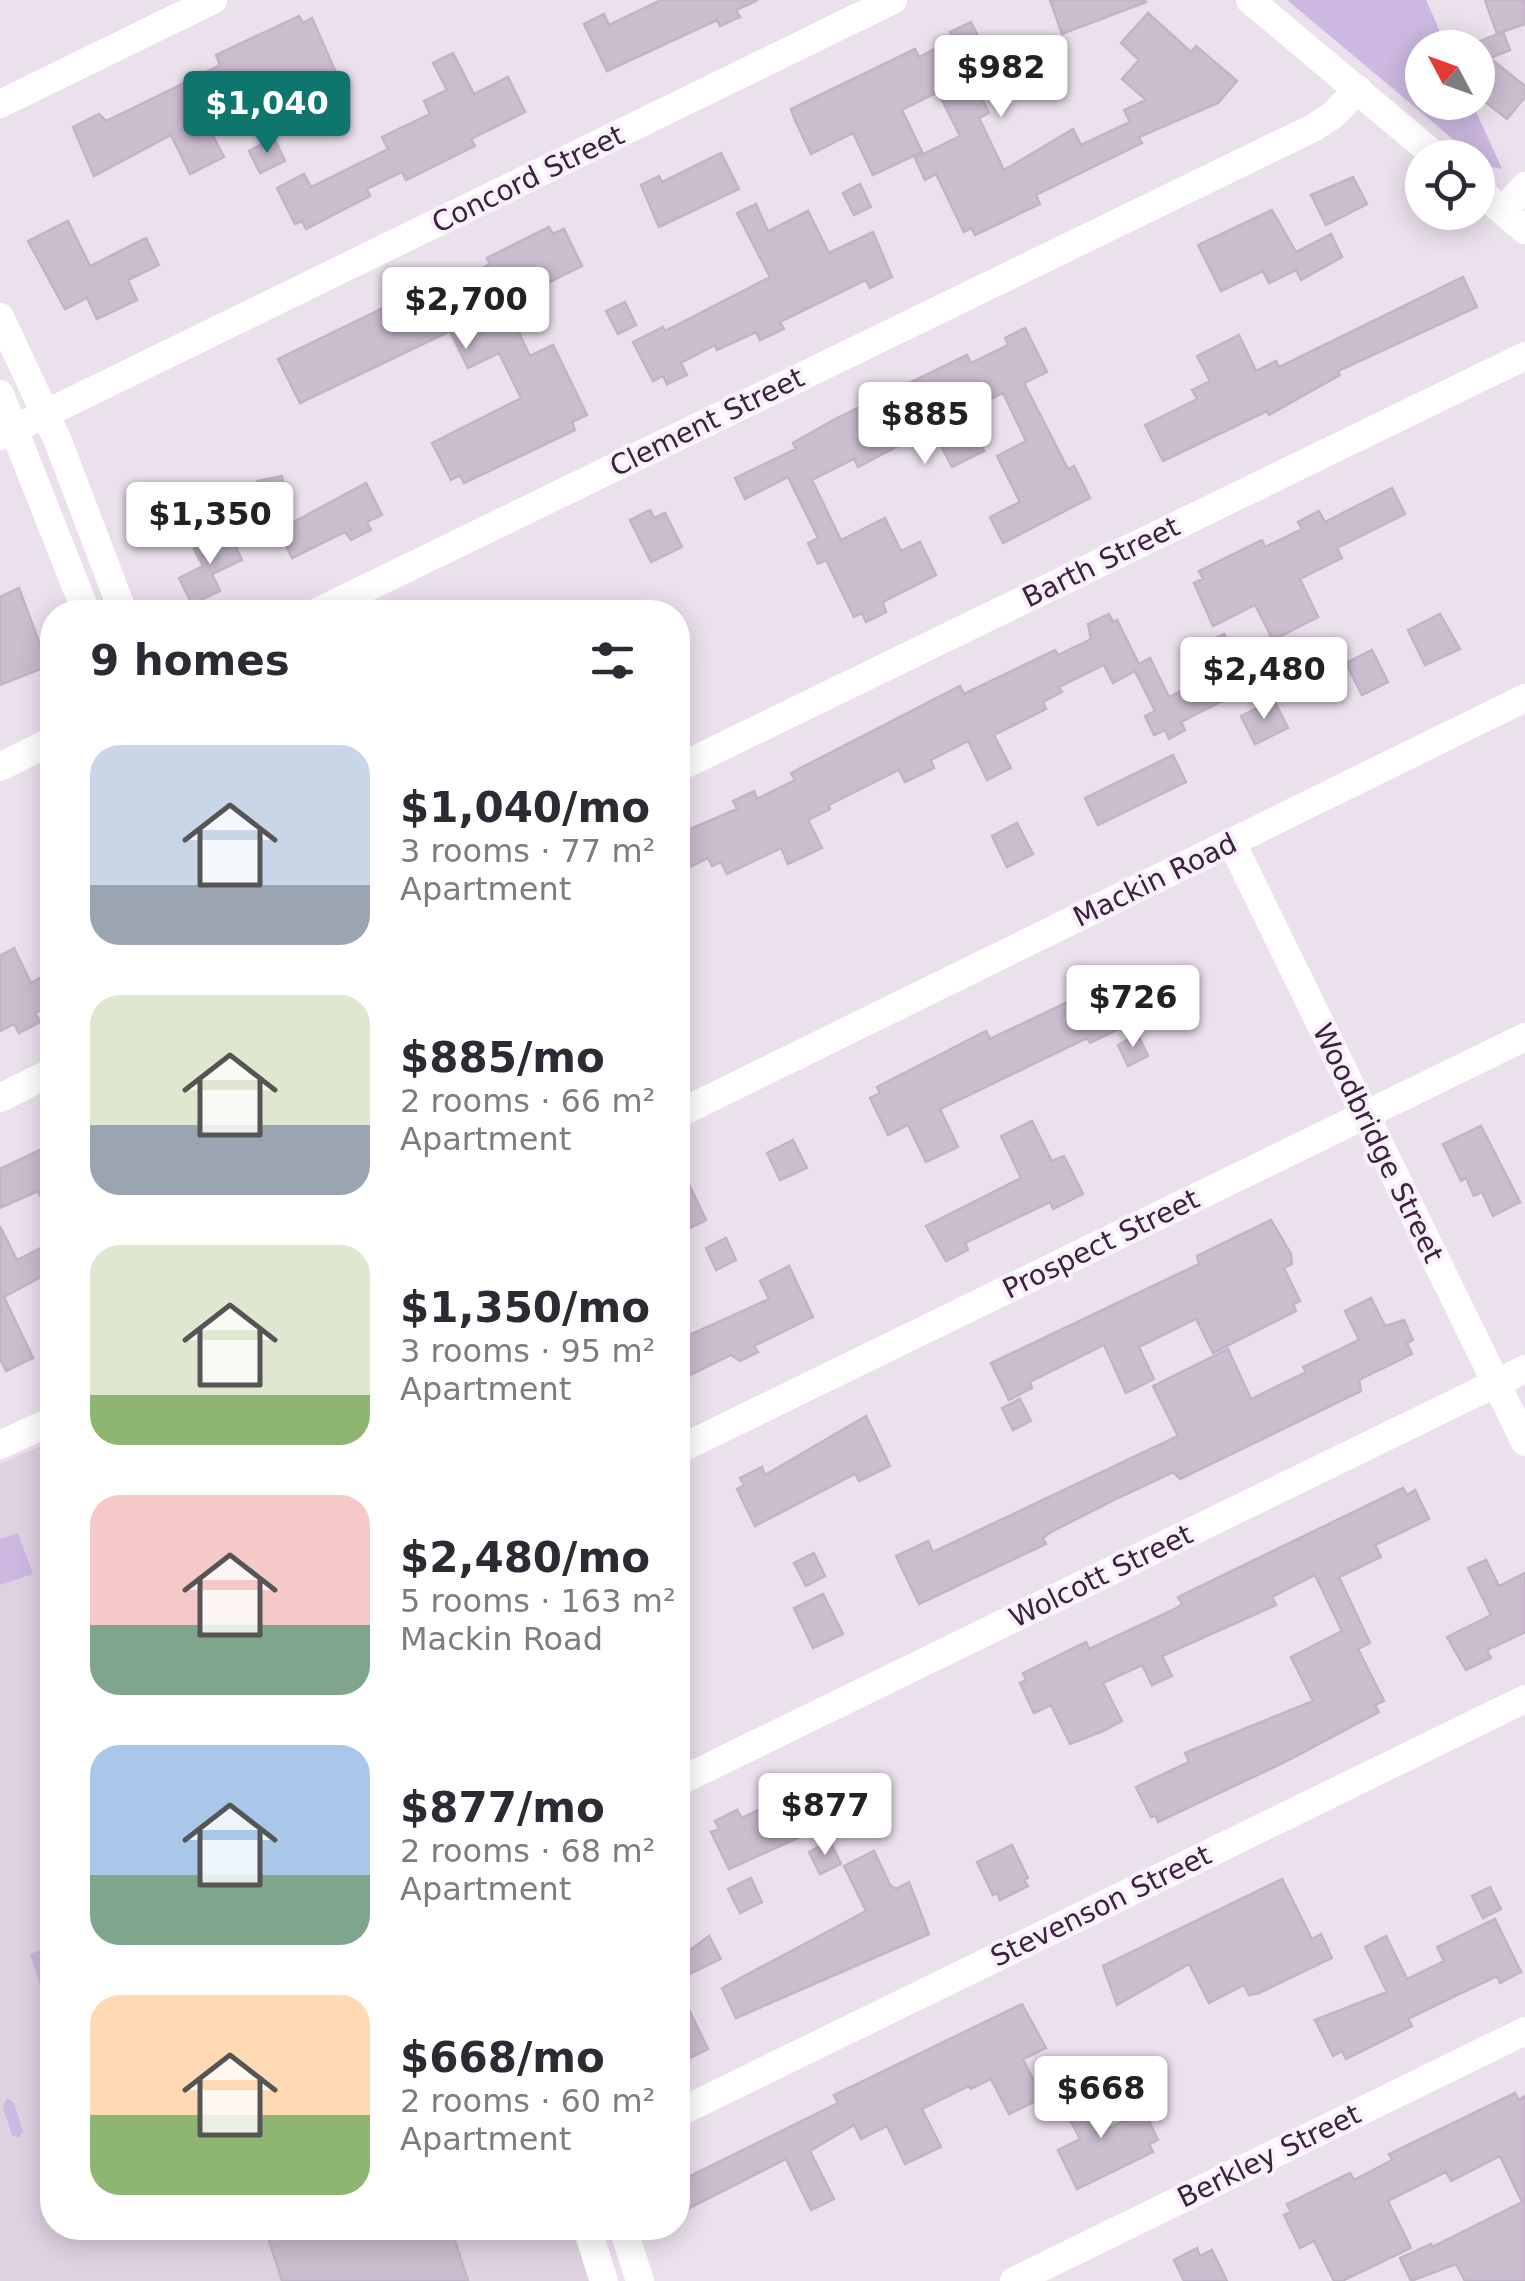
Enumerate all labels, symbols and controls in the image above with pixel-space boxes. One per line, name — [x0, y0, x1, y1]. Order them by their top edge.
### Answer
north arrow — [1405, 30, 1495, 120]
map controls — [1405, 30, 1495, 230]
pin: $982 — [942, 35, 1060, 120]
text: $982 — [956, 48, 1046, 86]
pin: $1,040 — [186, 71, 348, 156]
text: $1,040 — [205, 84, 329, 122]
street label: Concord Street — [427, 118, 629, 240]
button: locate — [1405, 140, 1495, 230]
pin: $2,700 — [385, 267, 547, 352]
text: $2,700 — [404, 280, 528, 318]
street label: Clement Street — [605, 361, 809, 483]
pin: $885 — [866, 382, 984, 467]
text: $885 — [880, 395, 970, 433]
pin: $1,350 — [129, 482, 291, 567]
text: $1,350 — [148, 495, 272, 533]
street label: Barth Street — [1017, 510, 1185, 614]
icon: filters — [585, 633, 640, 688]
text: 9 homes — [90, 636, 290, 685]
pin: $2,480 — [1183, 637, 1345, 722]
text: $2,480 — [1202, 650, 1326, 688]
text: $1,040/mo — [400, 783, 650, 832]
icon: home — [170, 785, 290, 905]
street label: Mackin Road — [1068, 826, 1242, 934]
text: 3 rooms · 77 m² — [400, 832, 655, 870]
text: Apartment — [400, 870, 571, 908]
pin: $726 — [1074, 965, 1192, 1050]
text: $726 — [1088, 978, 1178, 1016]
street label: Woodbridge Street — [1306, 1018, 1450, 1268]
text: $885/mo — [400, 1033, 605, 1082]
icon: home — [170, 1035, 290, 1155]
text: 2 rooms · 66 m² — [400, 1082, 655, 1120]
text: Apartment — [400, 1120, 571, 1158]
street label: Prospect Street — [997, 1182, 1205, 1306]
text: $1,350/mo — [400, 1283, 650, 1332]
icon: home — [170, 1285, 290, 1405]
text: 3 rooms · 95 m² — [400, 1332, 655, 1370]
text: Apartment — [400, 1370, 571, 1408]
street label: Wolcott Street — [1004, 1517, 1198, 1635]
text: $2,480/mo — [400, 1533, 650, 1582]
icon: home — [170, 1535, 290, 1655]
text: 5 rooms · 163 m² — [400, 1582, 676, 1620]
text: Mackin Road — [400, 1620, 603, 1658]
pin: $877 — [766, 1773, 884, 1858]
text: $877/mo — [400, 1783, 605, 1832]
icon: home — [170, 1785, 290, 1905]
text: $877 — [780, 1786, 870, 1824]
text: 2 rooms · 68 m² — [400, 1832, 655, 1870]
street label: Stevenson Street — [985, 1838, 1217, 1974]
text: Apartment — [400, 1870, 571, 1908]
text: $668/mo — [400, 2033, 605, 2082]
icon: home — [170, 2035, 290, 2155]
pin: $668 — [1042, 2056, 1160, 2141]
text: $668 — [1056, 2069, 1146, 2107]
text: 2 rooms · 60 m² — [400, 2082, 655, 2120]
street label: Berkley Street — [1172, 2097, 1366, 2215]
text: Apartment — [400, 2120, 571, 2158]

